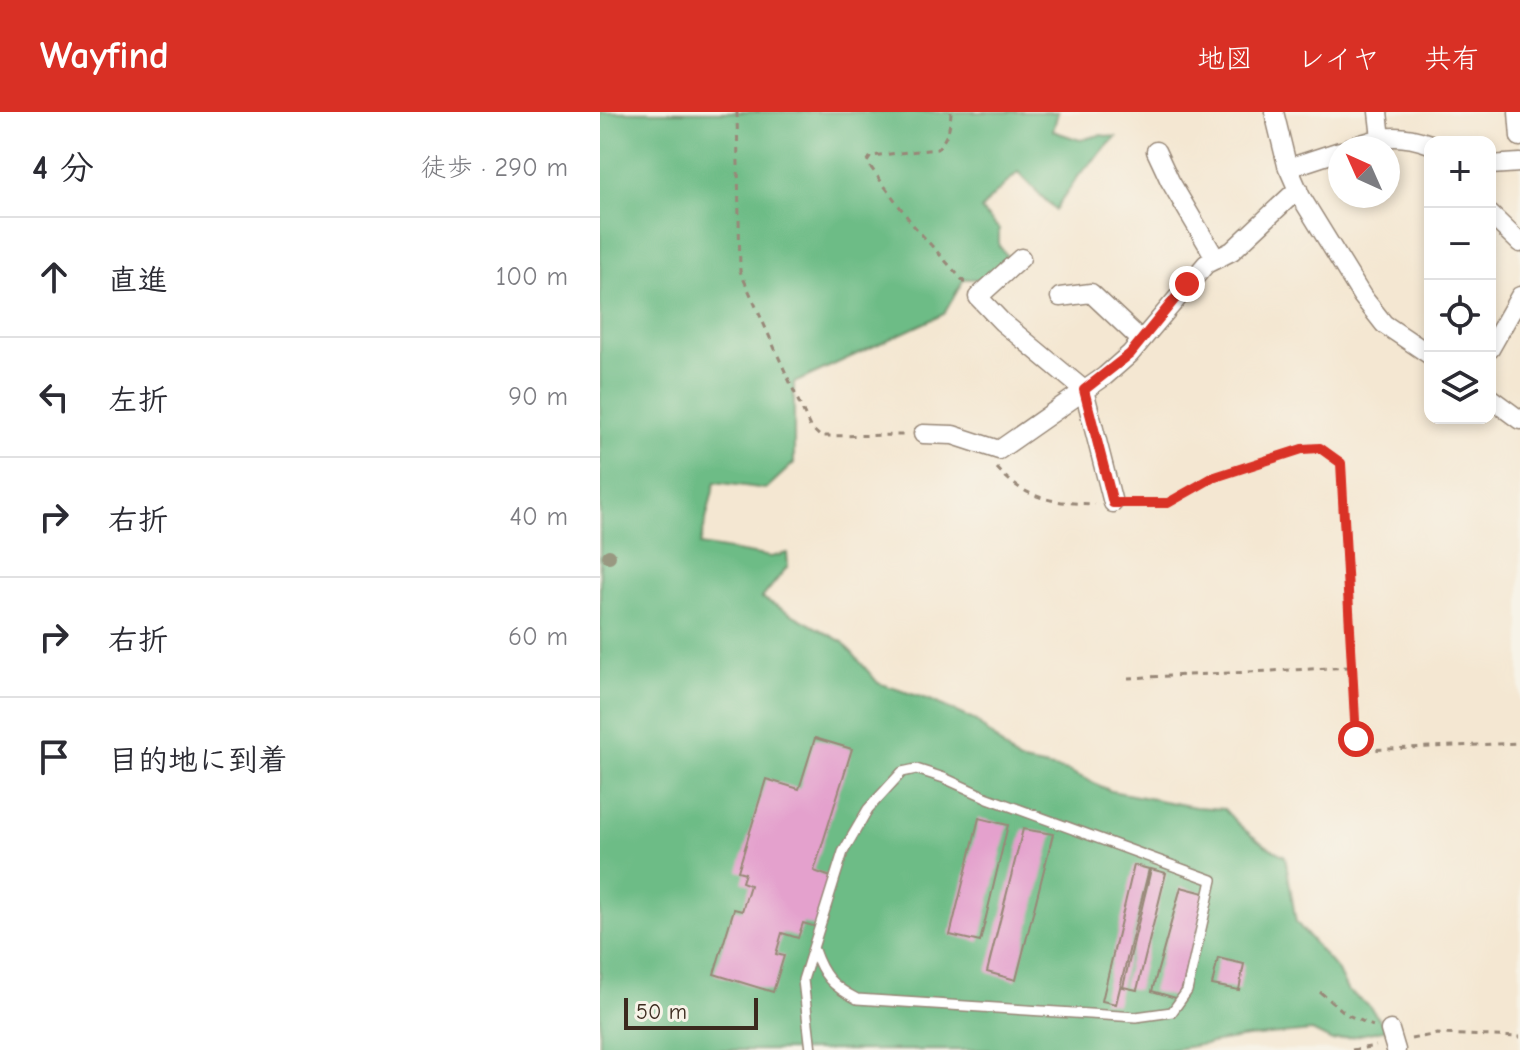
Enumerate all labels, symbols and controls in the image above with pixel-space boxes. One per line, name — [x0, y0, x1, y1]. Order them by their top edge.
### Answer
text: Wayfind — [40, 34, 169, 78]
text: 地図 — [1197, 43, 1253, 75]
text: レイヤ — [1297, 43, 1380, 75]
text: 共有 — [1424, 43, 1480, 75]
north arrow — [1328, 136, 1400, 208]
map controls — [1424, 136, 1496, 424]
button: + — [1424, 136, 1496, 208]
text: 4 分 — [32, 148, 94, 188]
text: 徒歩 · 290 m — [421, 153, 568, 183]
button: − — [1424, 208, 1496, 280]
icon: ahead — [32, 255, 76, 299]
text: 100 m — [496, 262, 568, 292]
text: 直進 — [108, 263, 168, 298]
route end — [1169, 266, 1205, 302]
button: locate — [1424, 280, 1496, 352]
button: layers — [1424, 352, 1496, 424]
icon: left — [32, 375, 76, 419]
text: 90 m — [508, 382, 568, 412]
text: 左折 — [108, 383, 168, 418]
icon: right — [32, 495, 76, 539]
text: 40 m — [509, 502, 568, 532]
text: 右折 — [108, 503, 168, 538]
icon: right — [32, 615, 76, 659]
text: 60 m — [508, 622, 568, 652]
text: 右折 — [108, 623, 168, 658]
route start — [1338, 721, 1374, 757]
icon: arrive — [32, 735, 76, 779]
text: 目的地に到着 — [108, 743, 288, 778]
scale bar — [624, 994, 758, 1030]
text: 50 m — [636, 999, 687, 1025]

